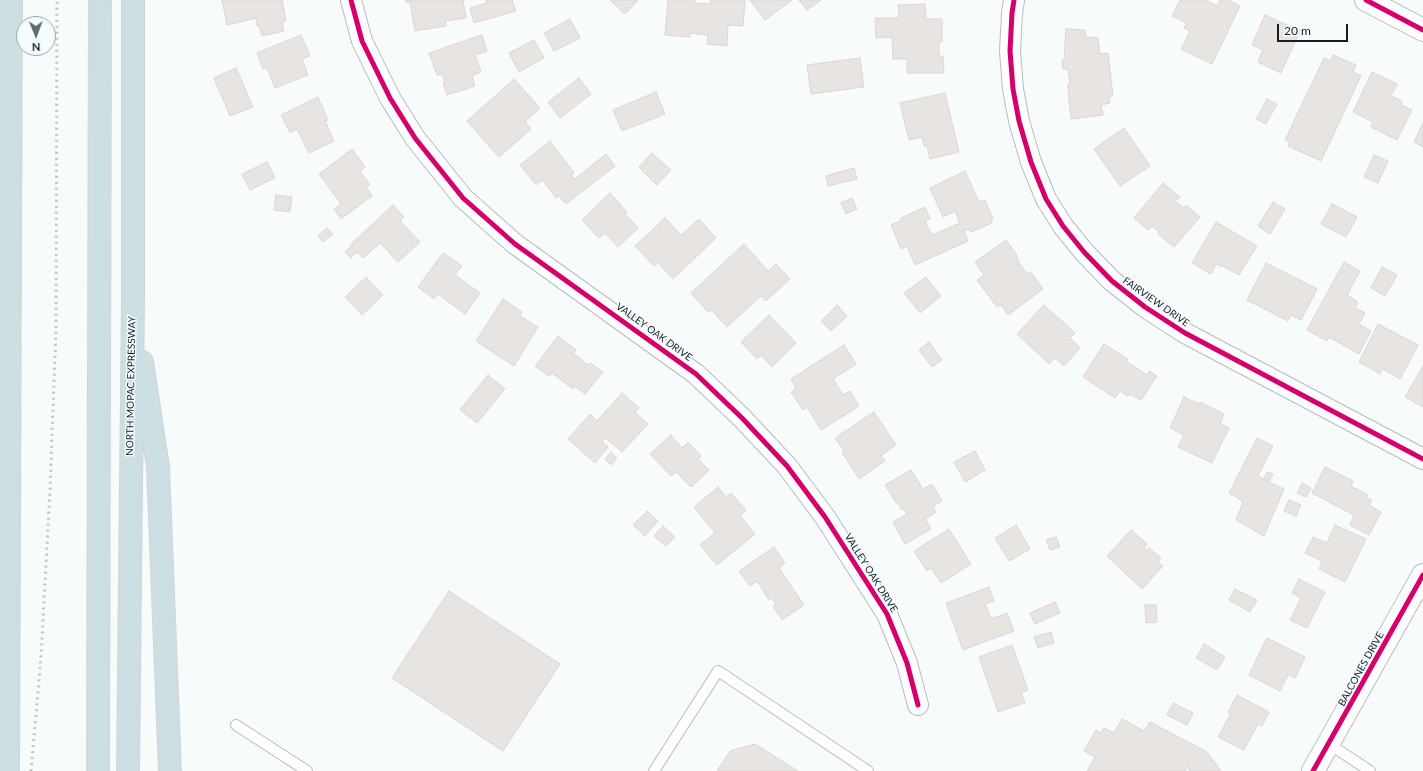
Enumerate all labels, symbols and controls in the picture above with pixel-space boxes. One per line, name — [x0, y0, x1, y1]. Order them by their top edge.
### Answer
north arrow — [16, 16, 56, 56]
scale bar — [1279, 16, 1350, 42]
text: 20 m — [1284, 23, 1311, 38]
text: N — [32, 41, 41, 54]
street label: FAIRVIEW DRIVE — [1121, 275, 1191, 329]
street label: VALLEY OAK DRIVE — [614, 300, 694, 364]
street label: NORTH MOPAC EXPRESSWAY — [124, 316, 138, 456]
street label: VALLEY OAK DRIVE — [842, 531, 900, 615]
street label: BALCONES DRIVE — [1336, 630, 1386, 708]

